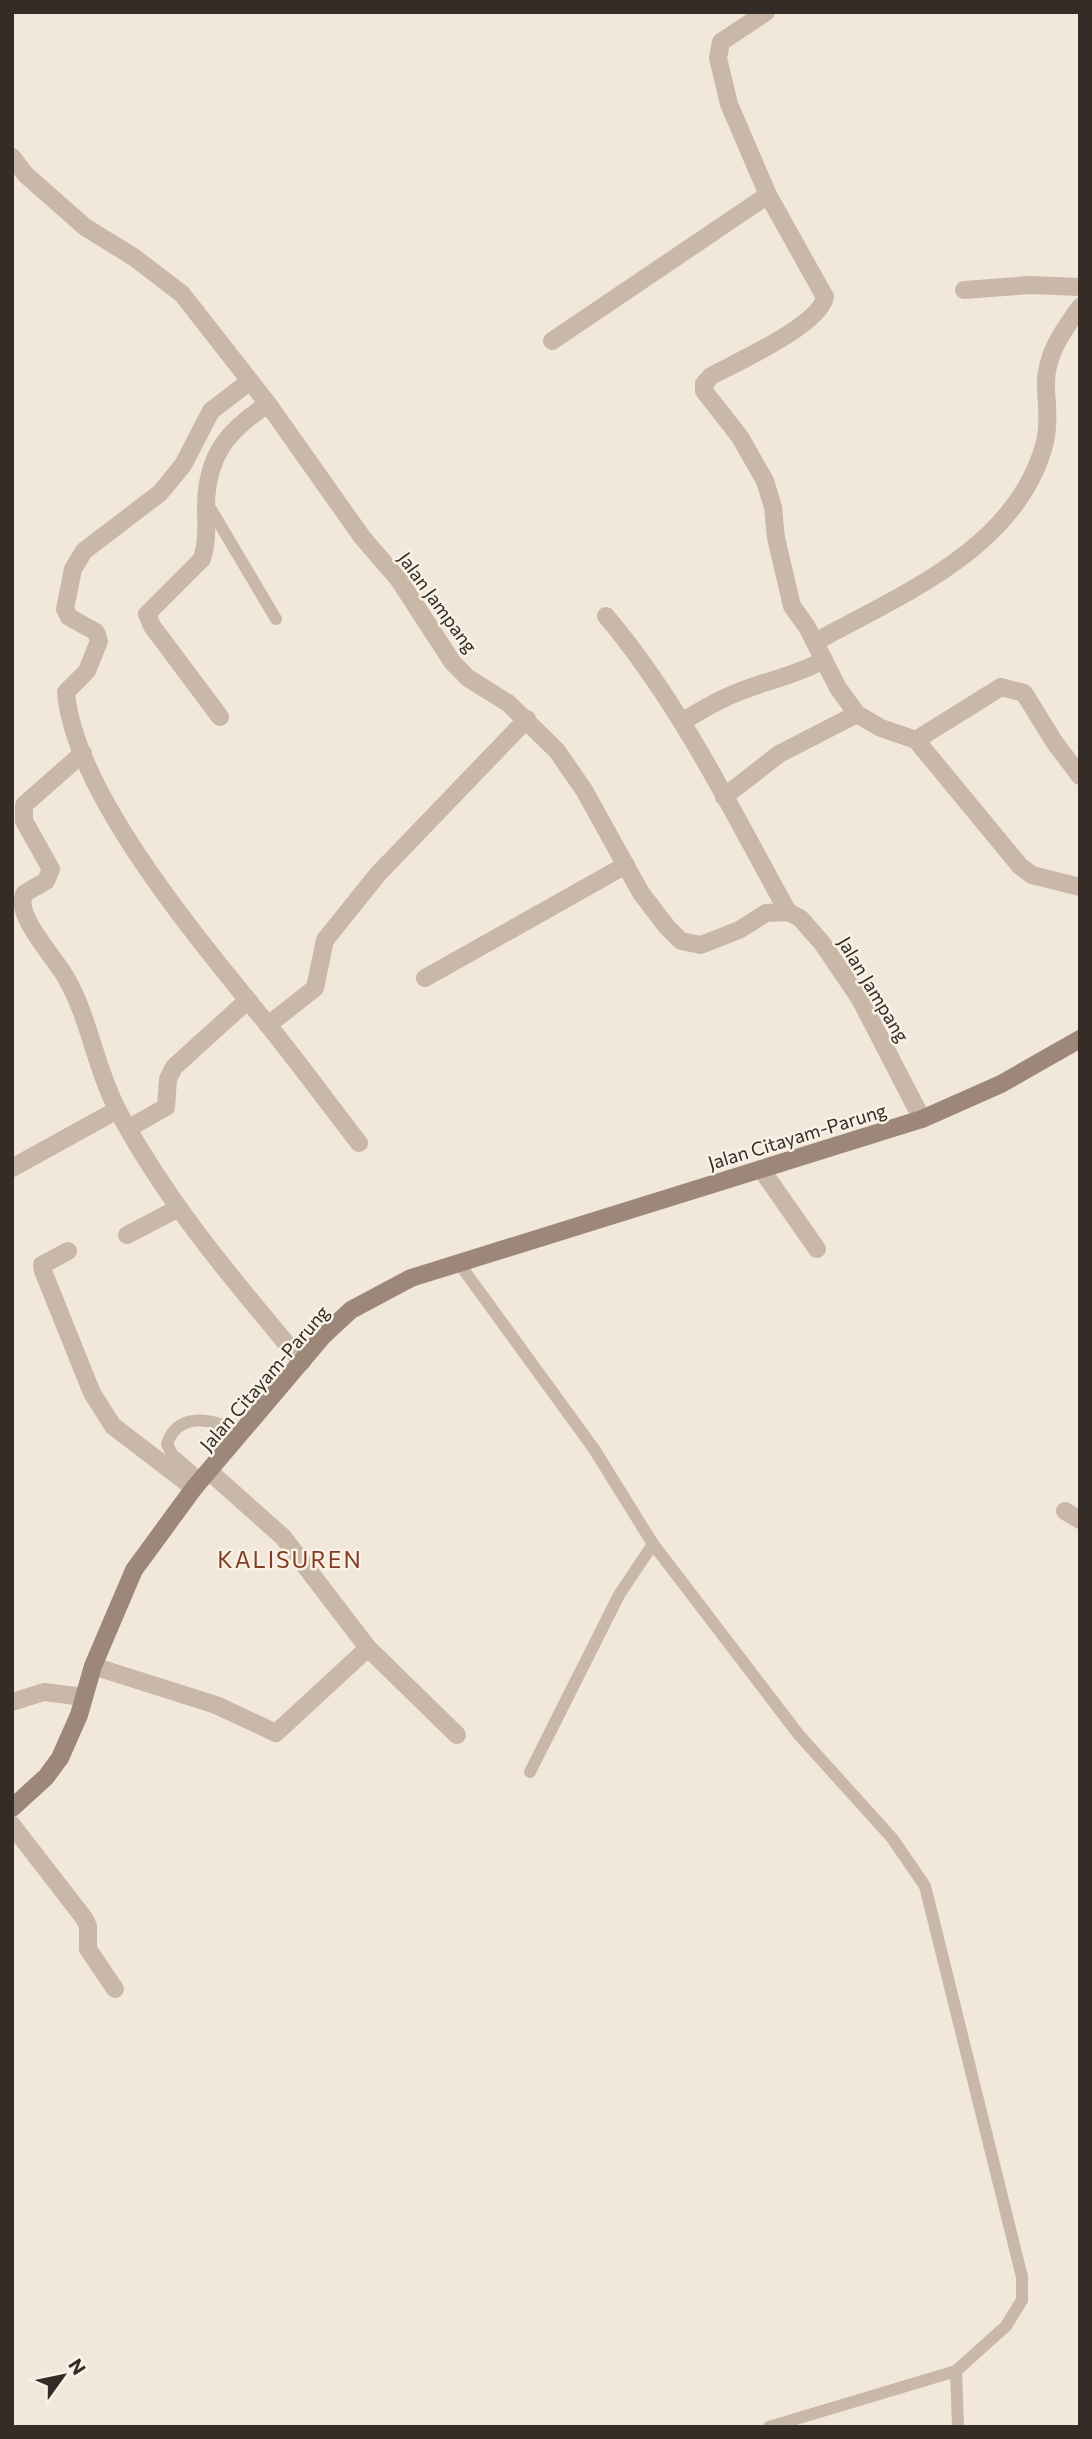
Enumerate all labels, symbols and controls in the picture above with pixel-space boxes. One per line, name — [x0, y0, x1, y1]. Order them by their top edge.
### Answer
street label: Jalan Jampang — [394, 547, 482, 657]
street label: Jalan Jampang — [833, 932, 915, 1046]
street label: Jalan Citayam-Parung — [705, 1098, 889, 1174]
street label: Jalan Citayam-Parung — [194, 1300, 334, 1456]
district label: KALISUREN — [217, 1545, 363, 1573]
north arrow — [28, 2341, 98, 2411]
text: N — [64, 2354, 91, 2379]

